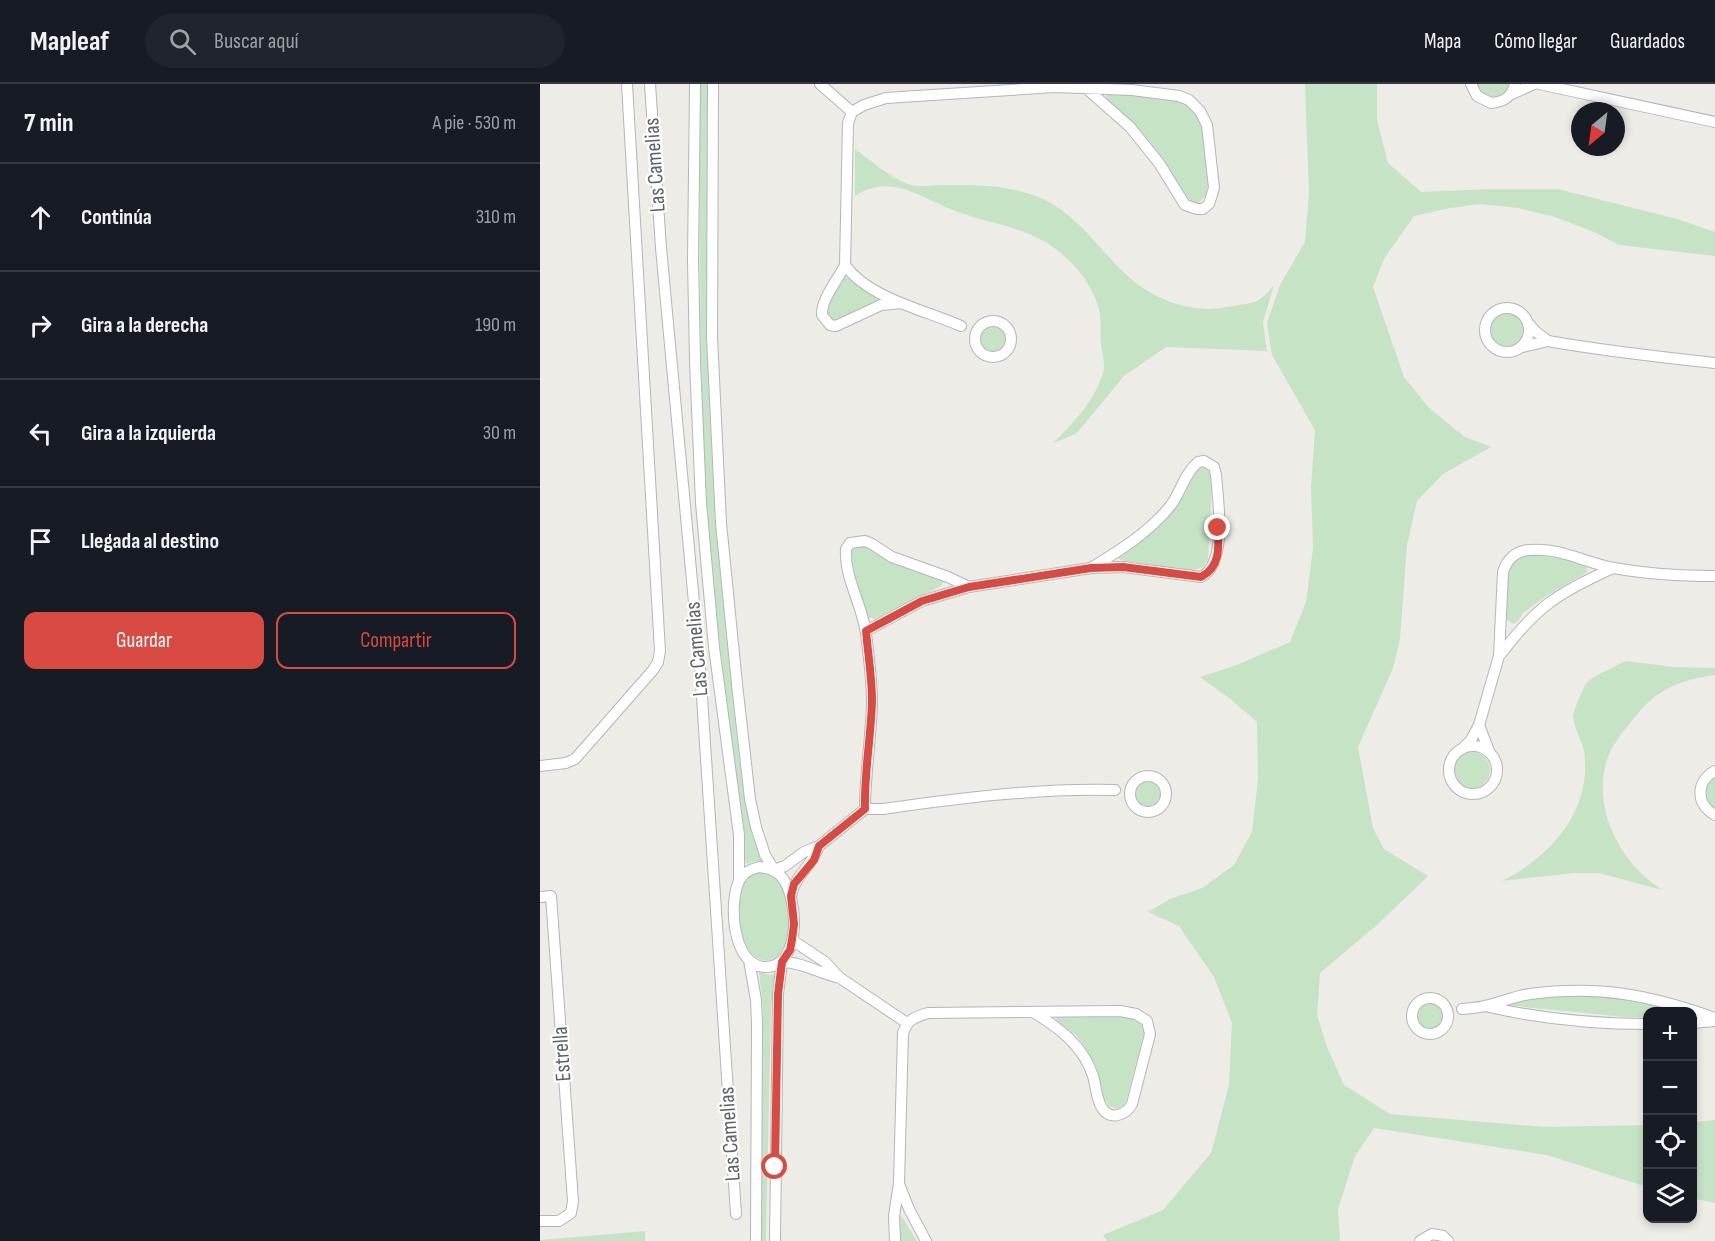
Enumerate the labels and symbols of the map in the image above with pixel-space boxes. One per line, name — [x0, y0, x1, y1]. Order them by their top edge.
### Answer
north arrow — [1571, 102, 1625, 156]
street label: Las Camelias — [638, 117, 672, 213]
route end — [1204, 514, 1230, 540]
street label: Las Camelias — [679, 601, 715, 697]
street label: Estrella — [547, 1026, 577, 1082]
street label: Las Camelias — [713, 1086, 747, 1182]
route start — [761, 1153, 787, 1179]

